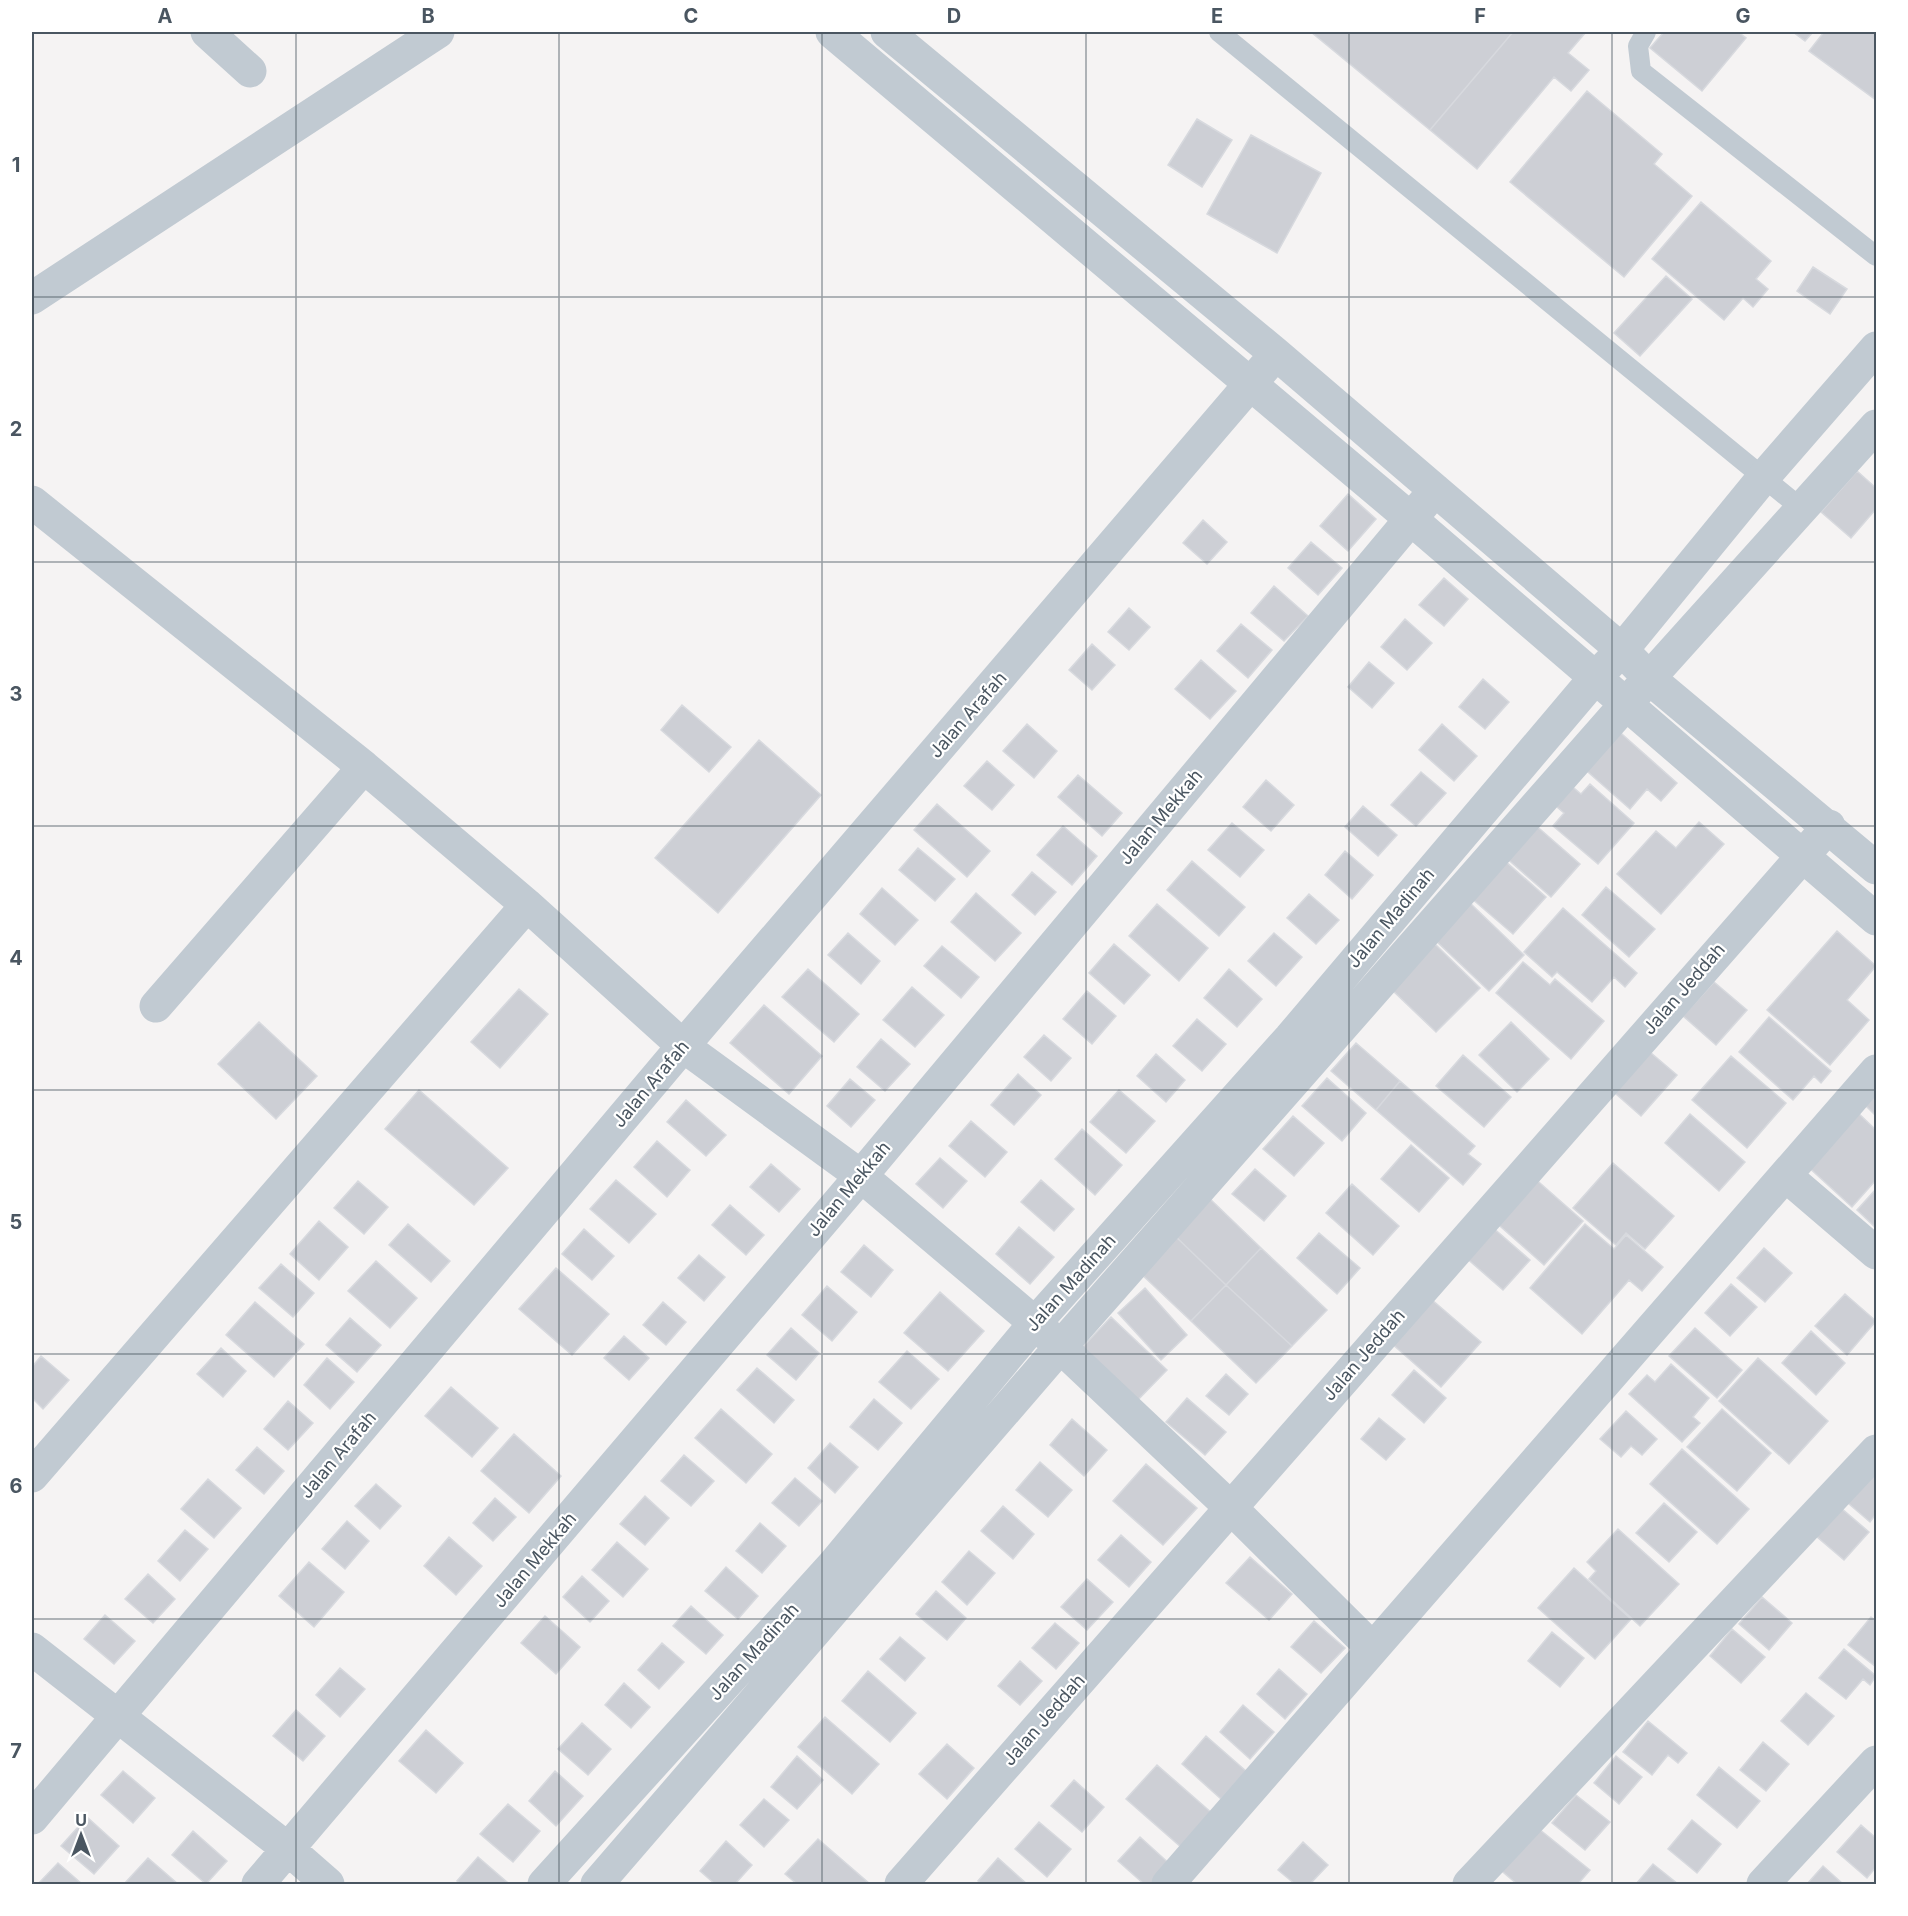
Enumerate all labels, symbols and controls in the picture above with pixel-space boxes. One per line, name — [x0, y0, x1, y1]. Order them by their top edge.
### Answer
text: A — [158, 4, 173, 28]
text: B — [421, 4, 435, 28]
text: C — [684, 4, 698, 28]
text: D — [947, 4, 961, 28]
text: E — [1211, 4, 1223, 28]
text: F — [1474, 4, 1486, 28]
text: G — [1735, 4, 1751, 28]
text: 1 — [12, 153, 20, 177]
text: 2 — [10, 417, 22, 441]
street label: Jalan Arafah — [925, 667, 1011, 762]
text: 3 — [10, 682, 22, 706]
street label: Jalan Mekkah — [1115, 765, 1207, 869]
street label: Jalan Madinah — [1343, 864, 1438, 972]
street label: Jalan Jeddah — [1638, 939, 1729, 1039]
text: 4 — [9, 946, 23, 970]
street label: Jalan Arafah — [608, 1036, 693, 1131]
street label: Jalan Mekkah — [803, 1137, 895, 1241]
text: 5 — [10, 1210, 22, 1234]
street label: Jalan Madinah — [1021, 1230, 1120, 1336]
street label: Jalan Jeddah — [1318, 1305, 1409, 1405]
street label: Jalan Arafah — [295, 1407, 380, 1502]
text: 6 — [10, 1474, 23, 1498]
street label: Jalan Mekkah — [489, 1508, 581, 1612]
street label: Jalan Madinah — [704, 1599, 803, 1705]
street label: Jalan Jeddah — [998, 1670, 1089, 1770]
text: 7 — [10, 1739, 22, 1763]
north arrow — [51, 1805, 111, 1865]
text: U — [75, 1810, 87, 1830]

